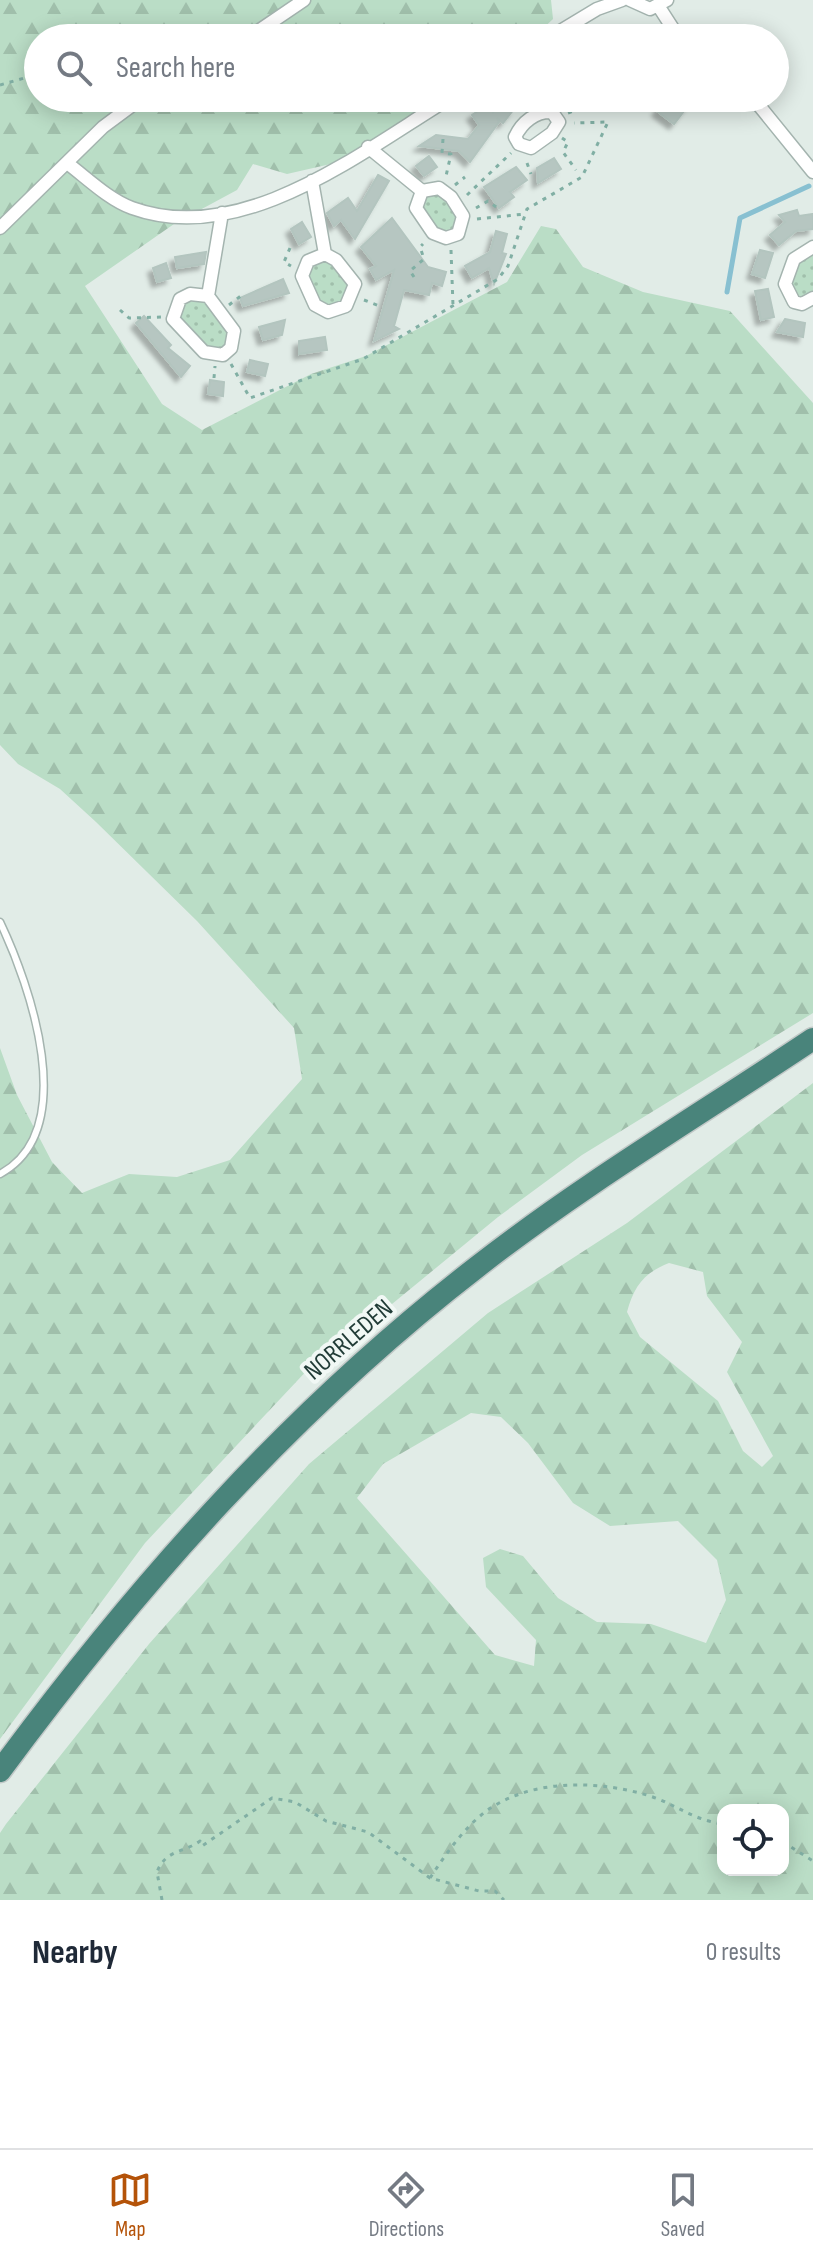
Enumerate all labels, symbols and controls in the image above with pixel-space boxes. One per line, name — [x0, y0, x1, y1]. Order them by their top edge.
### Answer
search box — [24, 24, 789, 112]
icon: search — [52, 46, 96, 90]
text: Search here — [116, 50, 235, 86]
street label: NORRLEDEN — [298, 1293, 400, 1387]
map controls — [717, 1804, 789, 1876]
button: locate — [717, 1804, 789, 1876]
text: Nearby — [32, 1932, 118, 1973]
text: 0 results — [706, 1937, 781, 1968]
tab: Map — [108, 2168, 152, 2243]
tab: Directions — [369, 2168, 444, 2243]
tab: Saved — [661, 2168, 705, 2243]

